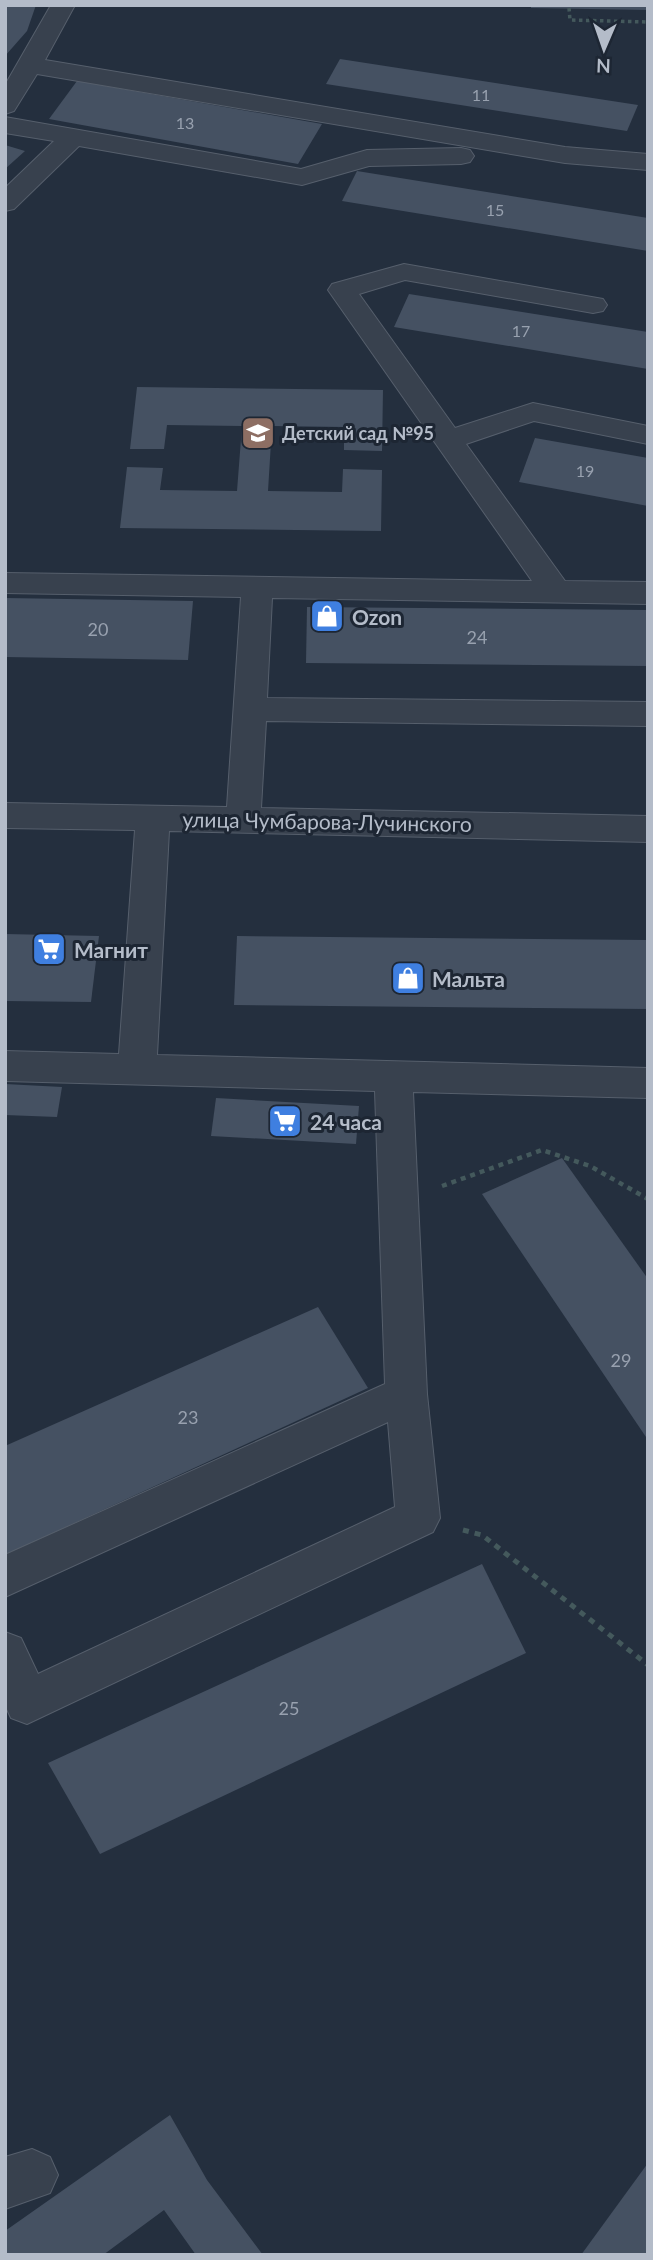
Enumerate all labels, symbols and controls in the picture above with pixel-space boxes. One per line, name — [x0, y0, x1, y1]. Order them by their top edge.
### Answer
north arrow — [569, 14, 639, 84]
text: N — [596, 55, 611, 78]
house number: 11 — [472, 85, 490, 104]
house number: 13 — [176, 113, 194, 132]
house number: 15 — [486, 200, 504, 219]
house number: 17 — [512, 321, 530, 340]
school or university icon: Детский сад №95 — [239, 414, 277, 452]
place label: Детский сад №95 — [282, 422, 434, 444]
house number: 19 — [576, 461, 594, 480]
shop icon: Ozon — [308, 597, 346, 635]
place label: Ozon — [352, 604, 402, 629]
house number: 20 — [88, 618, 108, 640]
house number: 24 — [467, 626, 487, 648]
street label: улица Чумбарова-Лучинского — [182, 806, 472, 836]
supermarket icon: Магнит — [30, 930, 68, 968]
place label: Магнит — [74, 937, 148, 962]
shop icon: Мальта — [389, 959, 427, 997]
place label: Мальта — [432, 966, 505, 991]
supermarket icon: 24 часа — [266, 1102, 304, 1140]
place label: 24 часа — [310, 1109, 382, 1134]
house number: 29 — [611, 1349, 631, 1371]
house number: 23 — [178, 1406, 198, 1428]
house number: 25 — [279, 1697, 299, 1719]

